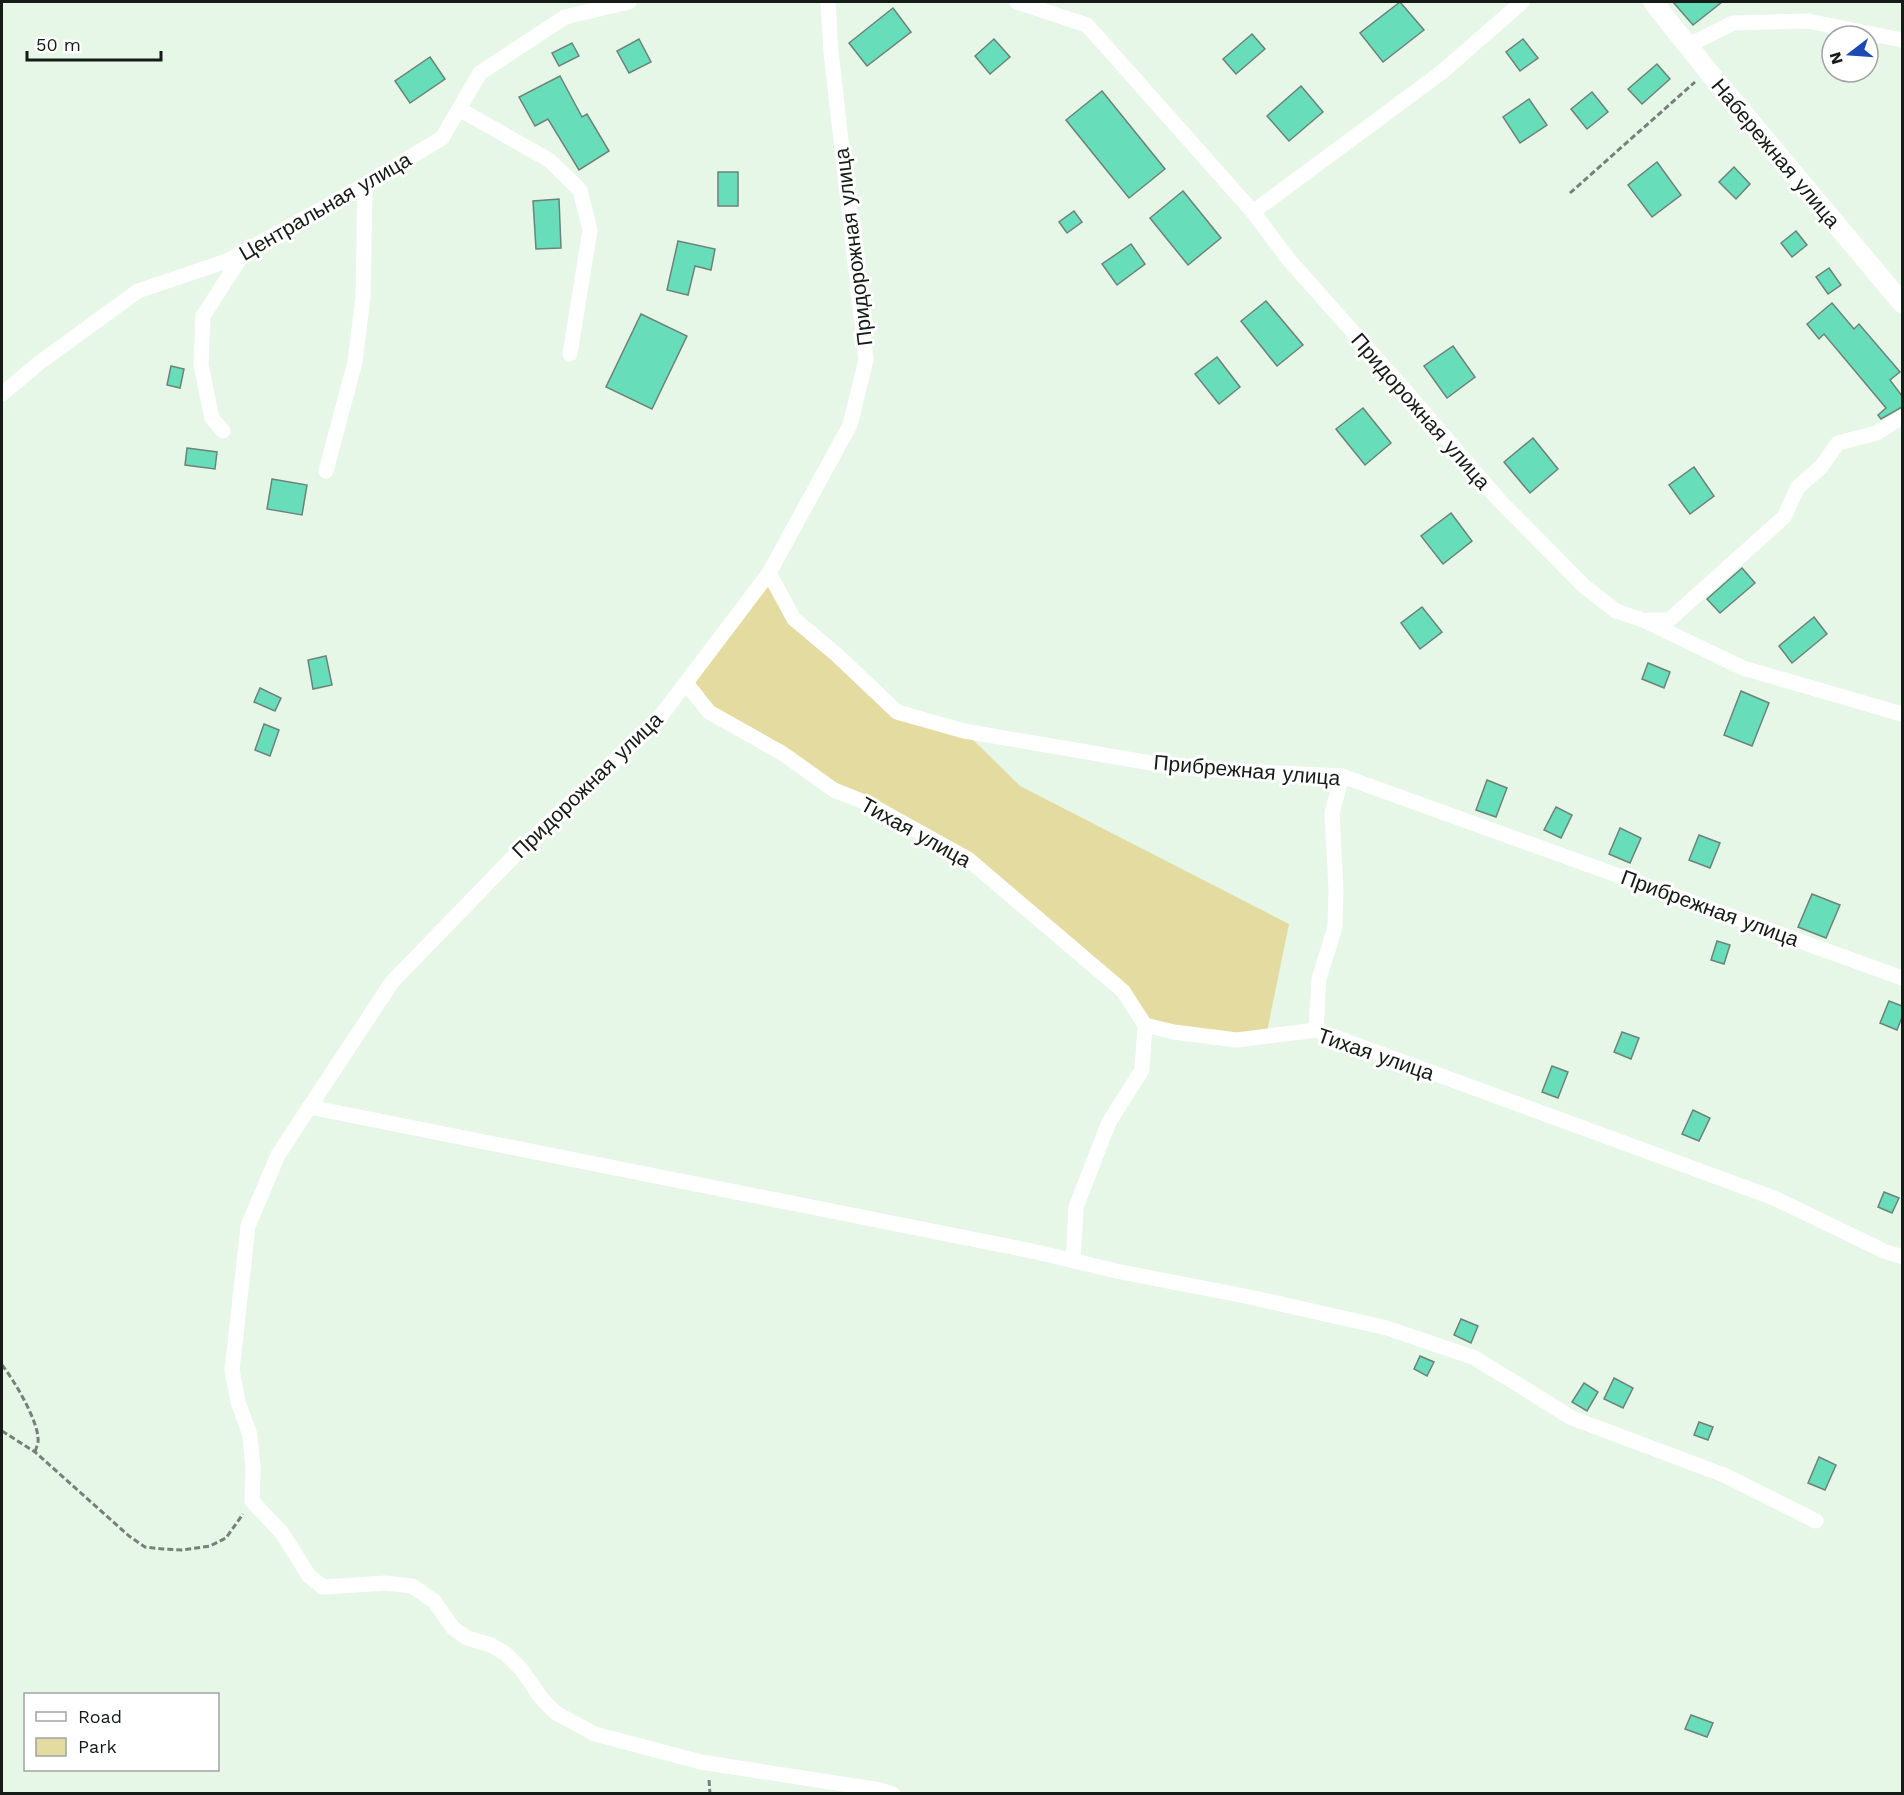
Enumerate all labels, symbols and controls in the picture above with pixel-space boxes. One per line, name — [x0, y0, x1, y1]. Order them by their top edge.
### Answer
scale bar — [27, 24, 160, 62]
north arrow — [1820, 24, 1880, 84]
text: 50 m — [36, 34, 81, 55]
text: N — [1825, 50, 1847, 67]
street label: Набережная улица — [1706, 73, 1846, 233]
street label: Центральная улица — [235, 146, 416, 265]
street label: Придорожная улица — [828, 146, 878, 347]
street label: Придорожная улица — [1346, 328, 1496, 495]
street label: Придорожная улица — [507, 707, 668, 863]
street label: Прибрежная улица — [1153, 749, 1342, 791]
street label: Тихая улица — [857, 792, 976, 873]
street label: Прибрежная улица — [1618, 864, 1803, 952]
street label: Тихая улица — [1314, 1022, 1438, 1086]
legend — [24, 1693, 219, 1771]
text: Road — [78, 1706, 122, 1727]
text: Park — [78, 1736, 117, 1757]

